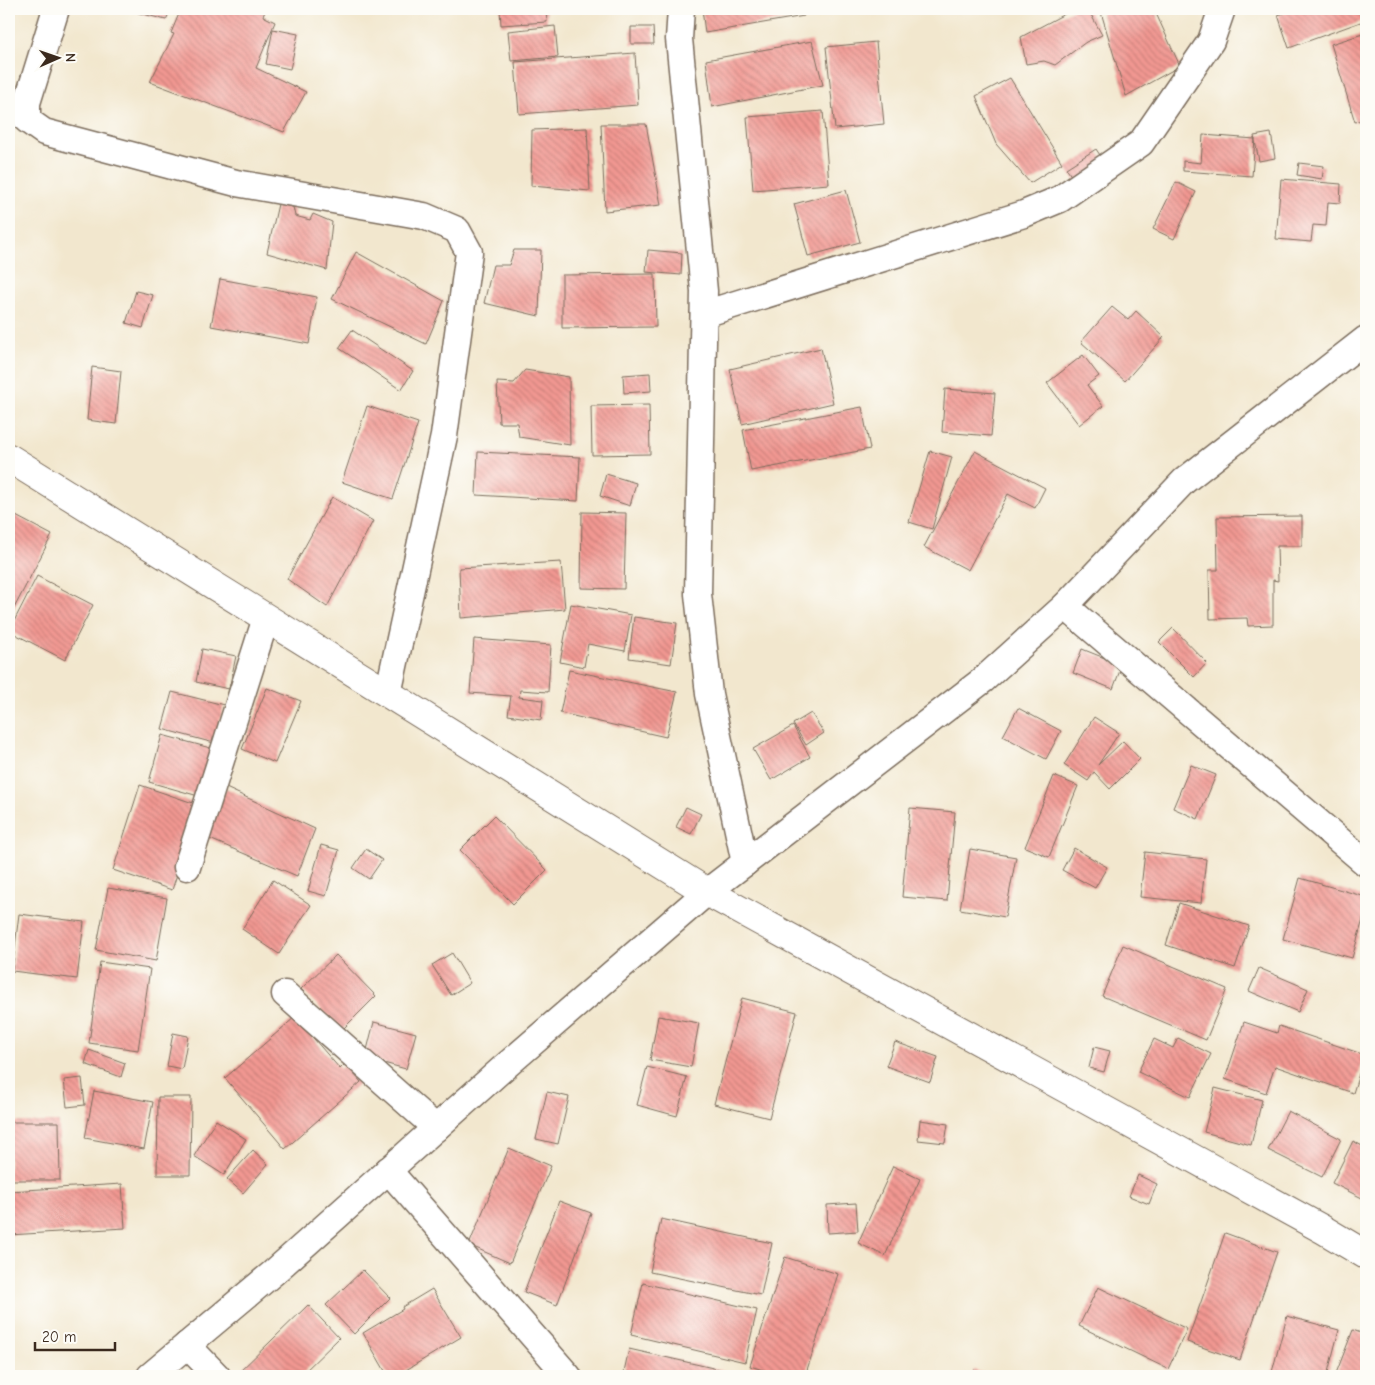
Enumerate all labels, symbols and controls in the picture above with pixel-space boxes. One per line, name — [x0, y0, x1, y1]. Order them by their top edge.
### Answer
north arrow — [32, 32, 82, 82]
text: N — [62, 53, 79, 62]
scale bar — [35, 1320, 115, 1352]
text: 20 m — [42, 1328, 76, 1346]

